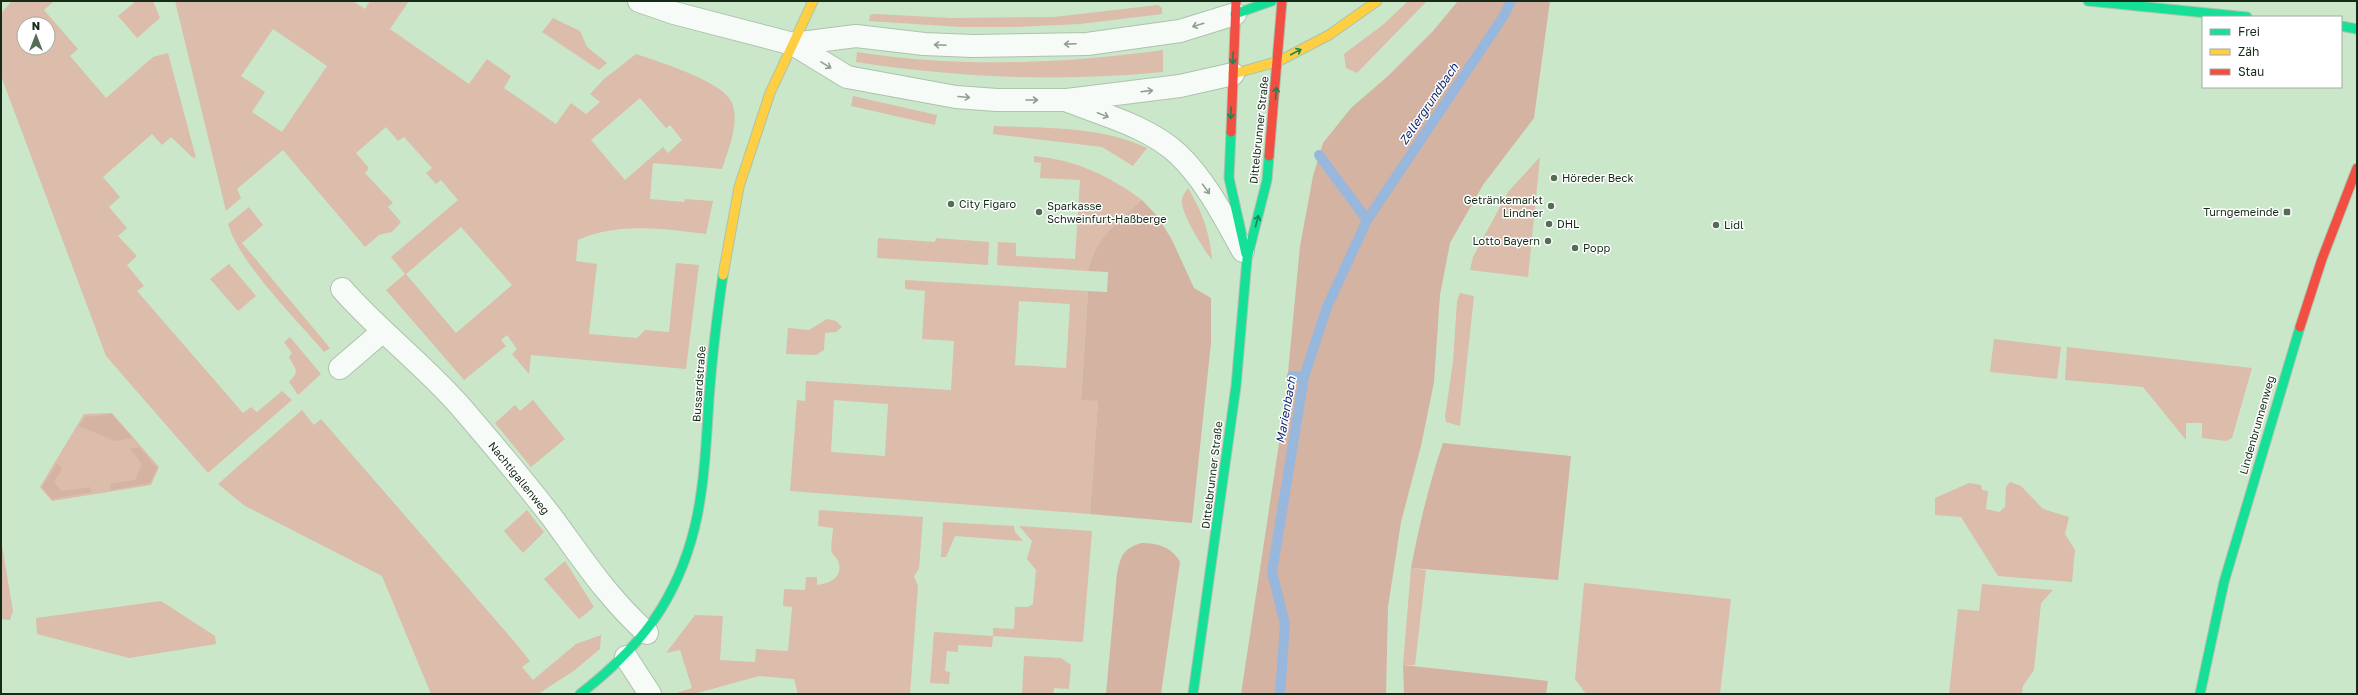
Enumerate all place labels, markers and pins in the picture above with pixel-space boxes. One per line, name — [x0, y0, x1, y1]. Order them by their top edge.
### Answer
place label: Höreder Beck — [1562, 171, 1634, 184]
marker: Höreder Beck — [1549, 173, 1559, 183]
place label: Getränkemarkt Lindner — [1464, 193, 1544, 219]
place label: City Figaro — [959, 197, 1017, 210]
marker: City Figaro — [946, 199, 956, 209]
place label: Sparkasse Schweinfurt-Haßberge — [1047, 199, 1167, 225]
marker: Getränkemarkt Lindner — [1546, 201, 1556, 211]
place label: Turngemeinde — [2203, 205, 2279, 218]
marker: Sparkasse Schweinfurt-Haßberge — [1034, 207, 1044, 217]
marker: Turngemeinde — [2282, 207, 2292, 217]
place label: DHL — [1557, 217, 1580, 230]
place label: Lidl — [1724, 218, 1744, 231]
marker: DHL — [1544, 219, 1554, 229]
marker: Lidl — [1711, 220, 1721, 230]
place label: Lotto Bayern — [1472, 234, 1540, 247]
marker: Lotto Bayern — [1543, 236, 1553, 246]
place label: Popp — [1583, 241, 1610, 254]
marker: Popp — [1570, 243, 1580, 253]

